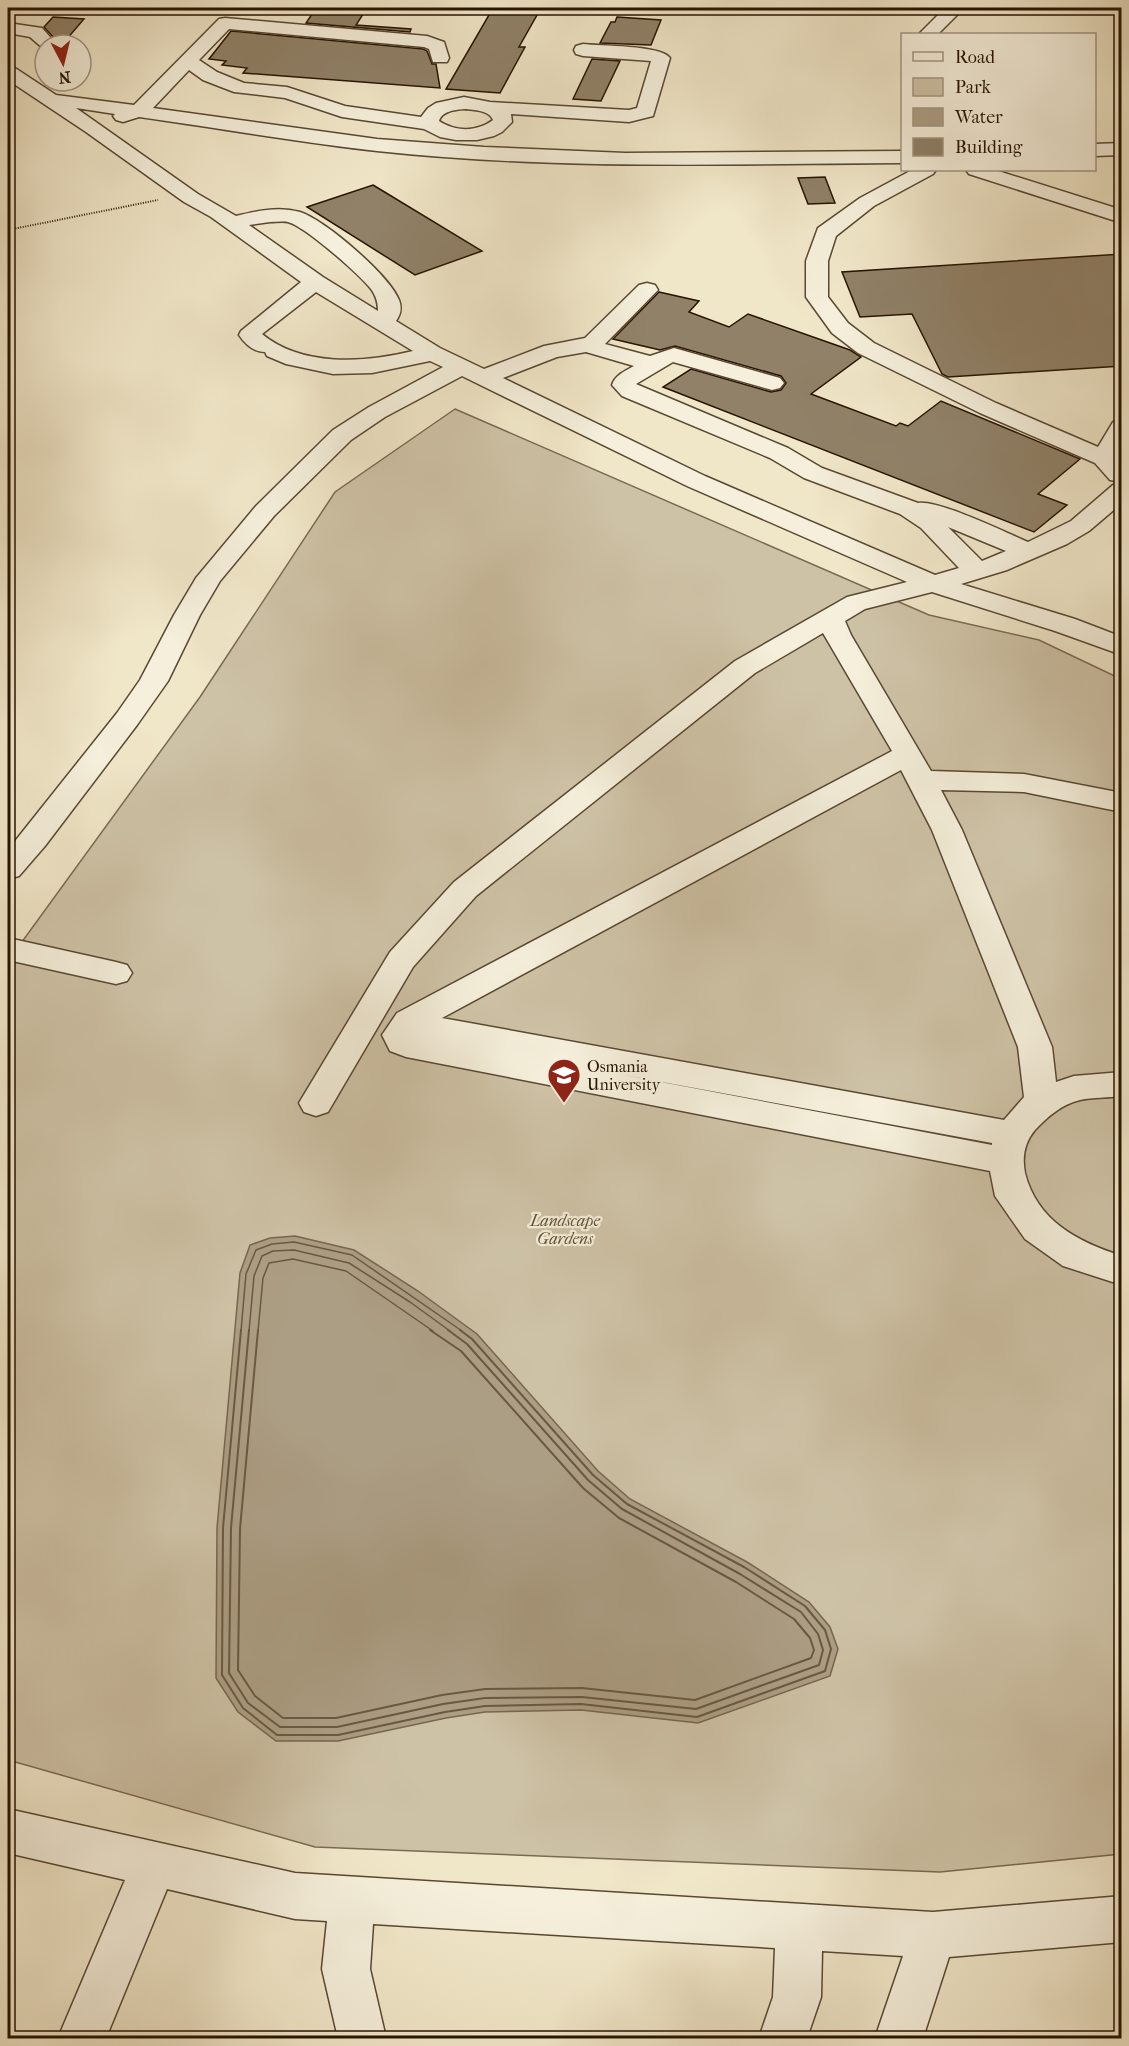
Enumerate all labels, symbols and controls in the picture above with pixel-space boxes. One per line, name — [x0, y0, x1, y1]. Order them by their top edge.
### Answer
north arrow — [33, 33, 93, 93]
legend — [901, 33, 1096, 171]
text: Road — [955, 47, 995, 68]
text: N — [57, 67, 72, 88]
text: Park — [955, 77, 992, 98]
text: Water — [954, 107, 1003, 128]
text: Building — [955, 137, 1023, 158]
school or university icon: Osmania University — [546, 1057, 582, 1104]
place label: Osmania University — [587, 1057, 661, 1094]
park label: Landscape Gardens — [529, 1211, 600, 1248]

